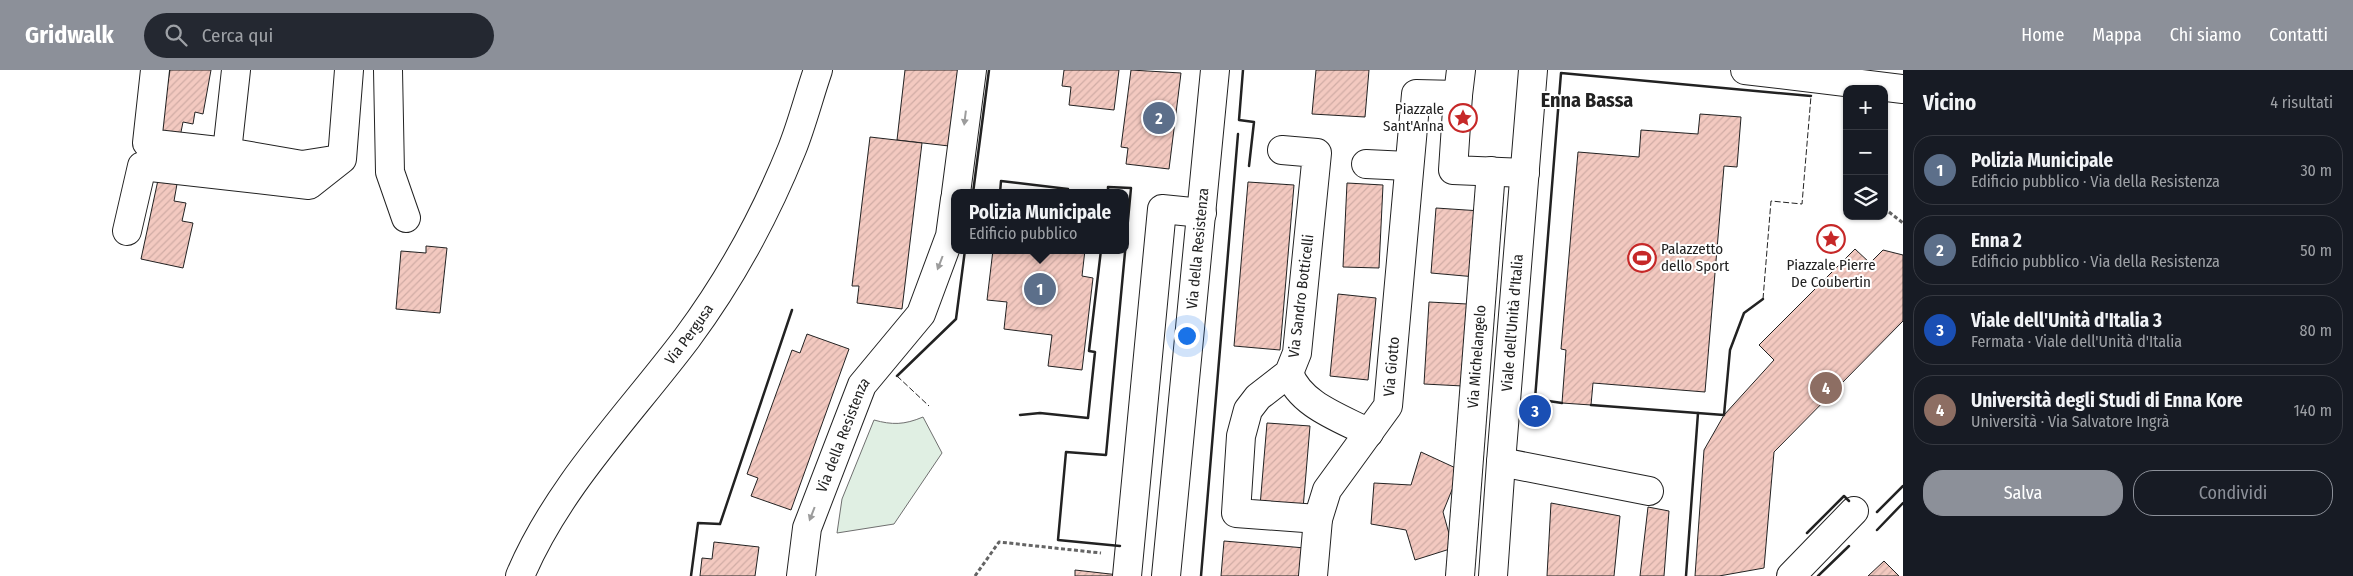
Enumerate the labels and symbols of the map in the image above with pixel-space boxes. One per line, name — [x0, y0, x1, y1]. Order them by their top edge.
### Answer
district label: Enna Bassa — [1541, 88, 1633, 112]
pin: 2 — [1143, 99, 1175, 137]
place label: Piazzale Sant'Anna — [1383, 100, 1444, 135]
place icon: Piazzale Sant'Anna — [1448, 103, 1478, 133]
one-way arrow — [961, 111, 969, 127]
street label: Via della Resistenza — [1183, 187, 1213, 310]
place icon: Piazzale Pierre De Coubertin — [1816, 224, 1846, 254]
street label: Via Sandro Botticelli — [1284, 233, 1318, 359]
place label: Palazzetto dello Sport — [1661, 240, 1729, 275]
sports icon: Palazzetto dello Sport — [1627, 243, 1657, 273]
street label: Viale dell'Unità d'Italia — [1498, 253, 1527, 392]
one-way arrow — [936, 256, 944, 271]
place label: Piazzale Pierre De Coubertin — [1786, 256, 1876, 291]
pin: 1 — [1024, 270, 1056, 308]
street label: Via Pergusa — [661, 301, 717, 368]
street label: Via Michelangelo — [1464, 304, 1490, 409]
your location — [1174, 323, 1200, 349]
street label: Via Giotto — [1380, 336, 1403, 397]
pin: 4 — [1810, 369, 1842, 407]
street label: Via della Resistenza — [813, 374, 874, 495]
pin: 3 — [1519, 392, 1551, 430]
one-way arrow — [808, 507, 816, 522]

